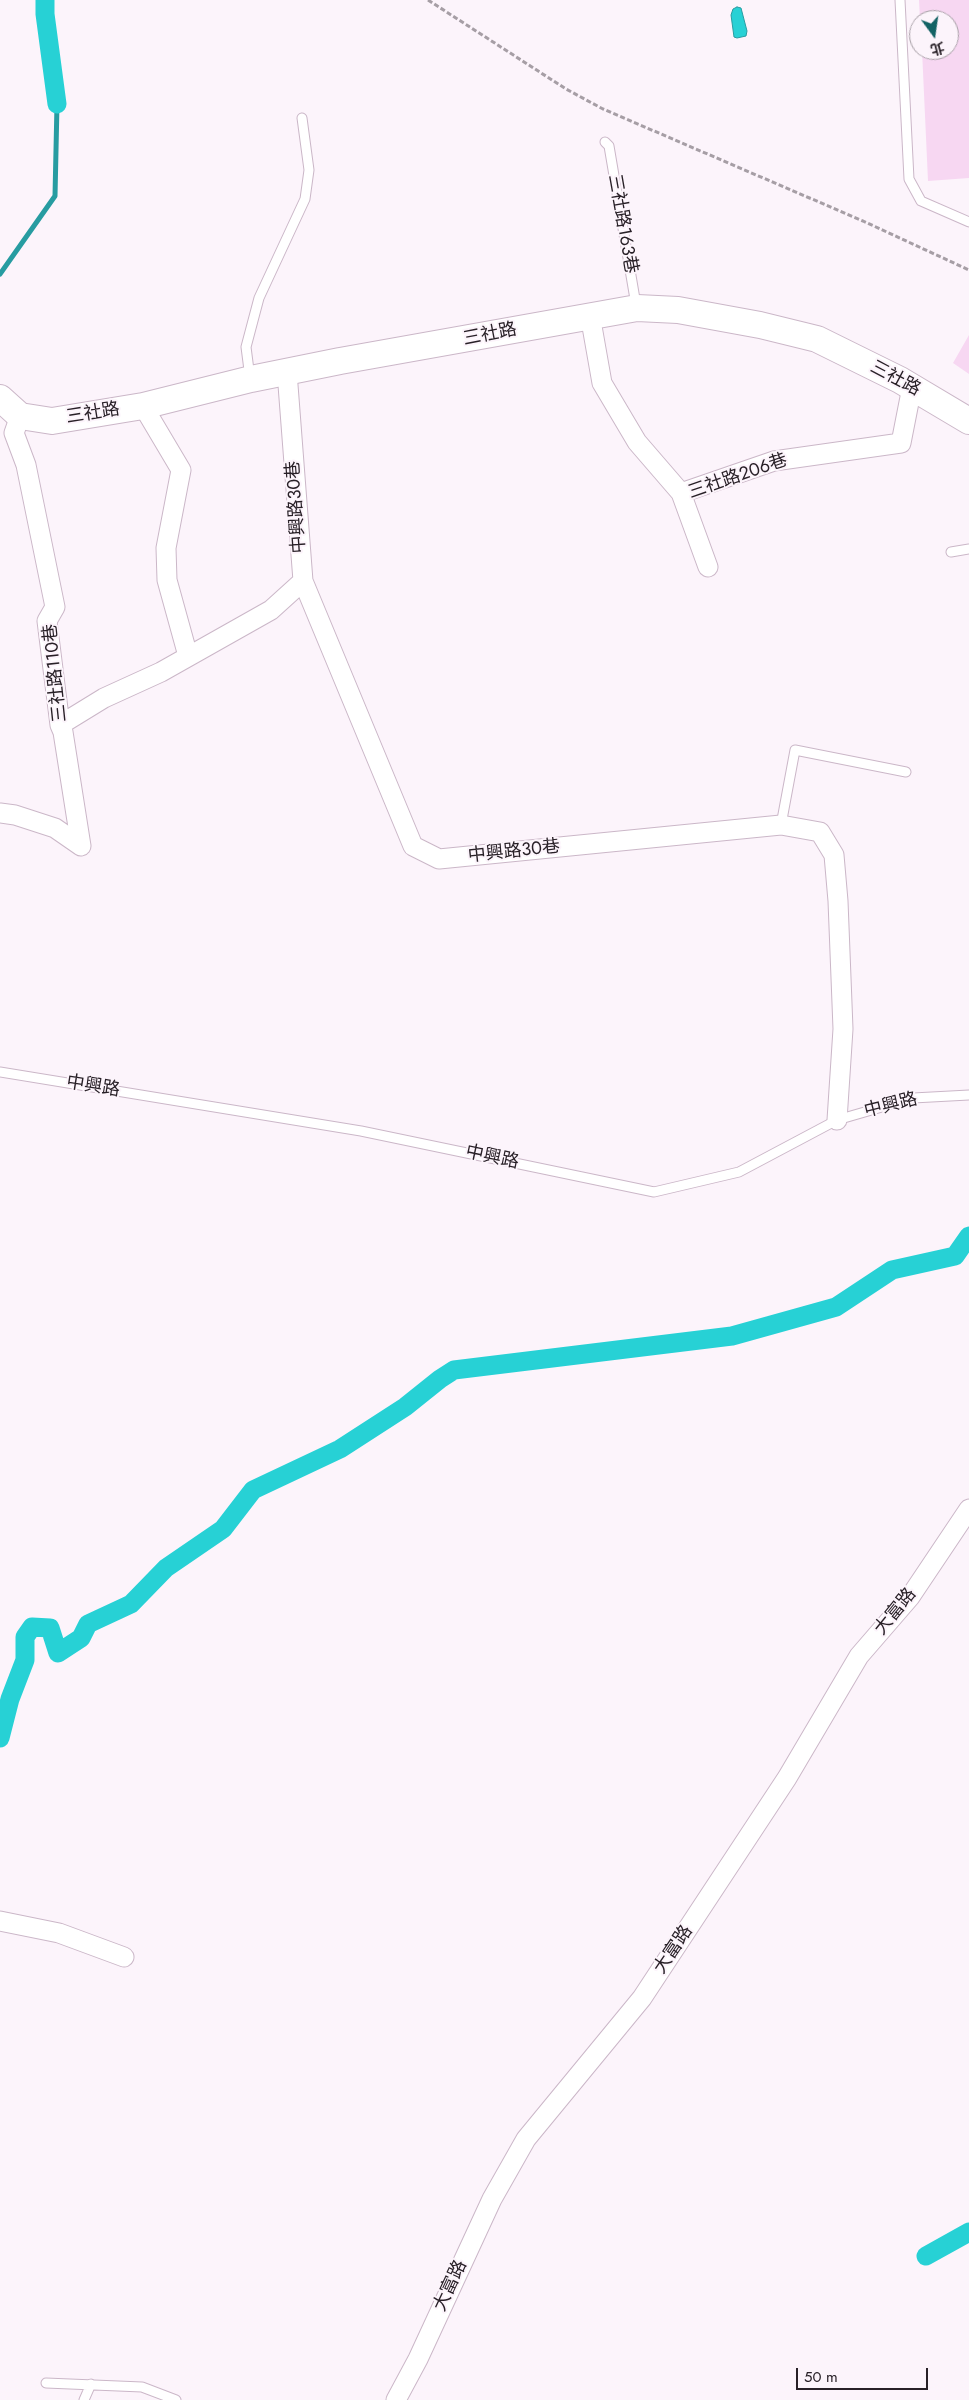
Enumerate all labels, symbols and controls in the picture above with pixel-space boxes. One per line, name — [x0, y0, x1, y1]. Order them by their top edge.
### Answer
north arrow — [909, 10, 959, 60]
text: 北 — [928, 37, 947, 60]
street label: 三社路163巷 — [603, 173, 641, 275]
street label: 三社路 — [461, 319, 519, 351]
street label: 三社路 — [866, 357, 924, 401]
street label: 三社路 — [65, 399, 121, 429]
street label: 三社路206巷 — [686, 450, 790, 504]
street label: 中興路30巷 — [283, 460, 311, 554]
street label: 三社路110巷 — [40, 623, 72, 723]
street label: 中興路30巷 — [467, 836, 561, 868]
street label: 中興路 — [65, 1072, 121, 1102]
street label: 中興路 — [862, 1089, 920, 1123]
street label: 中興路 — [463, 1142, 521, 1174]
street label: 大富路 — [871, 1584, 921, 1640]
street label: 大富路 — [650, 1922, 698, 1978]
street label: 大富路 — [430, 2257, 472, 2315]
scale bar — [799, 2358, 932, 2390]
text: 50 m — [804, 2366, 838, 2388]

